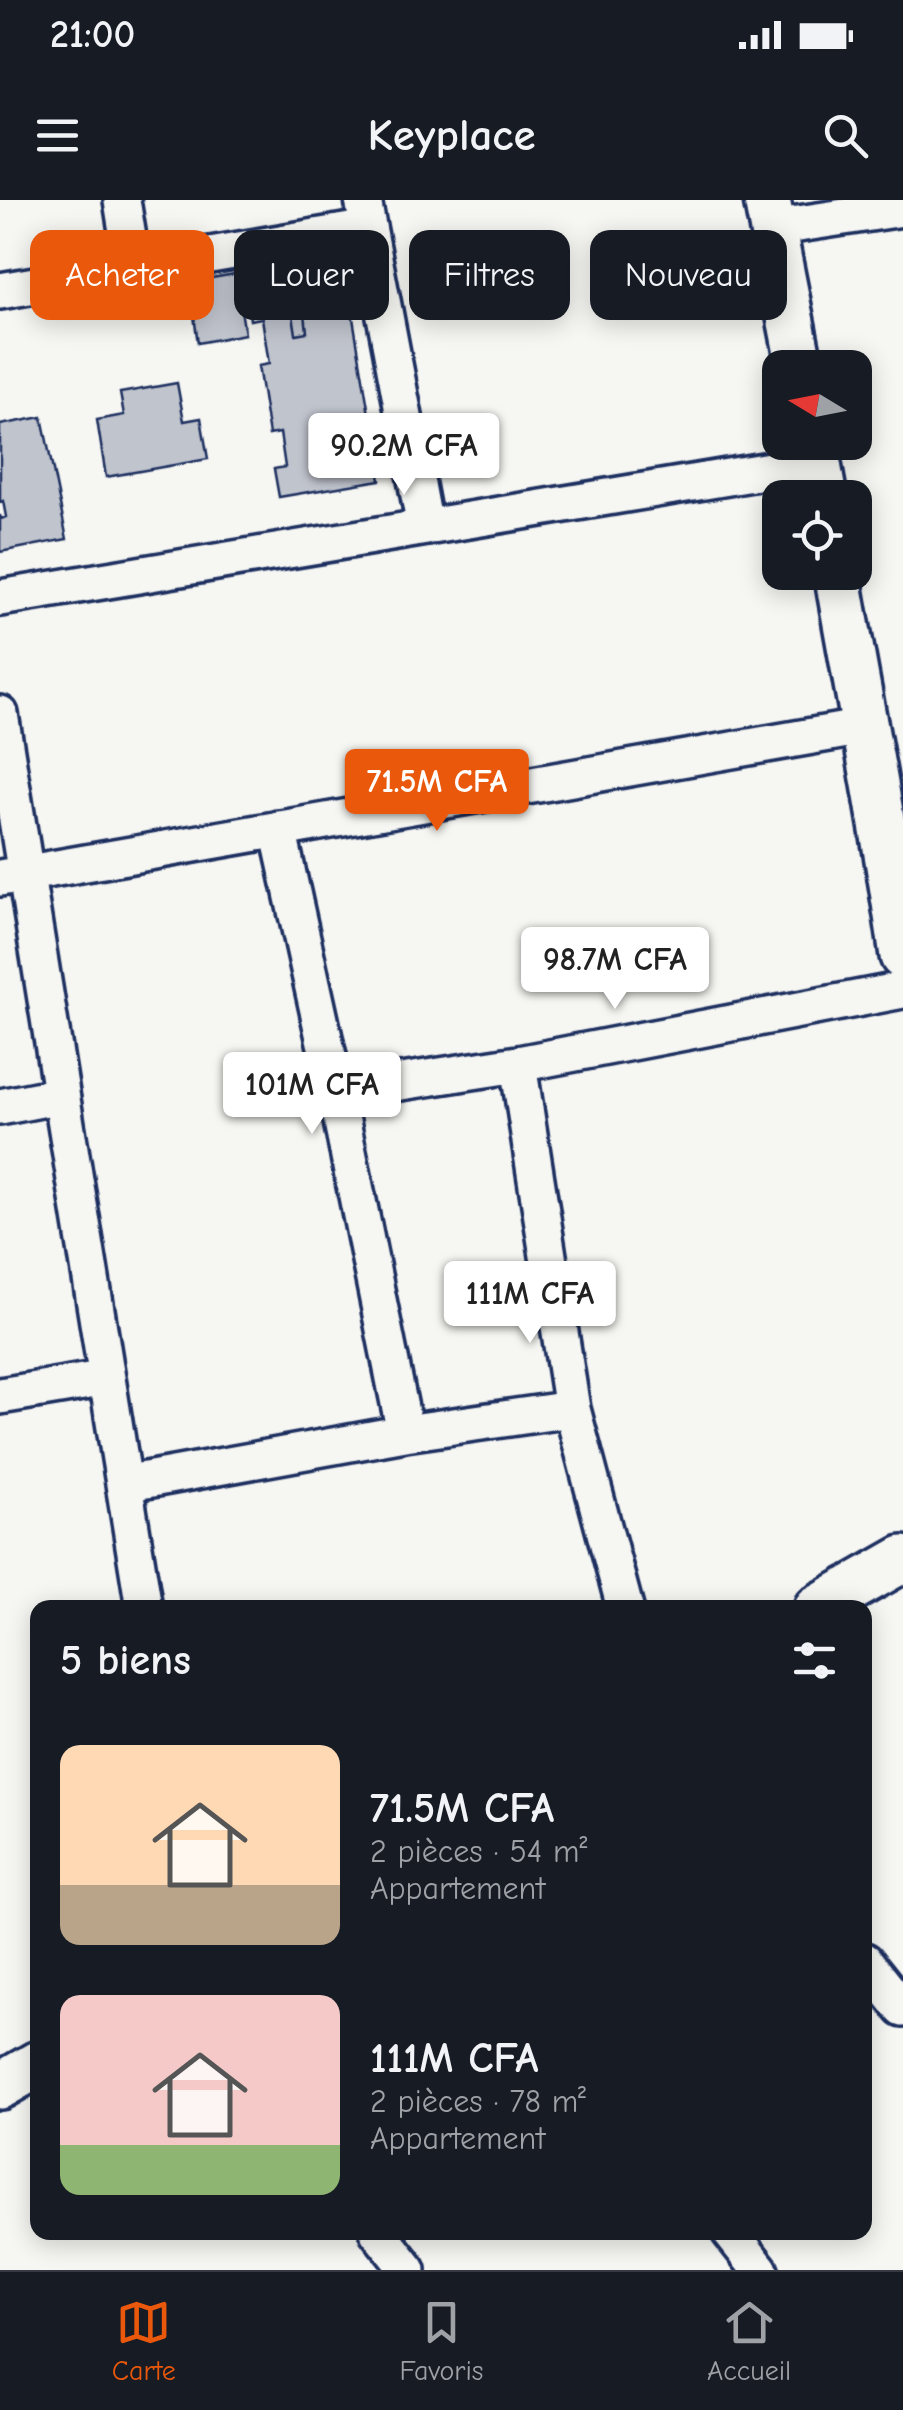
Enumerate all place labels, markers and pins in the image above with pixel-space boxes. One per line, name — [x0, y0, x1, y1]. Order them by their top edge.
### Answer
pin: 90.2M CFA — [290, 413, 518, 498]
pin: 71.5M CFA — [323, 749, 551, 834]
pin: 98.7M CFA — [501, 927, 729, 1012]
pin: 101M CFA — [209, 1052, 415, 1137]
pin: 111M CFA — [427, 1261, 633, 1346]

